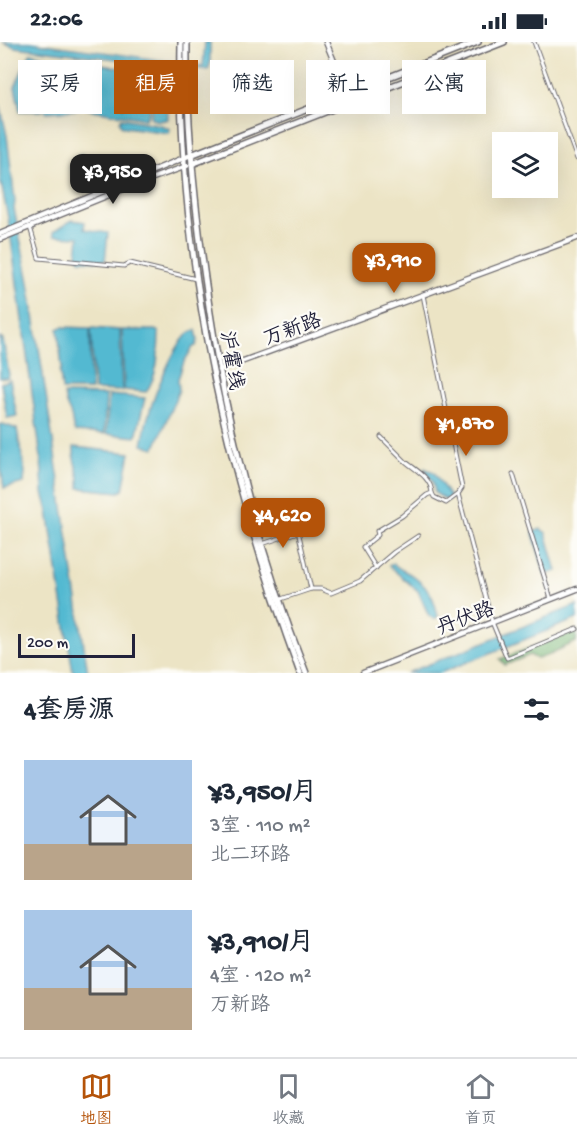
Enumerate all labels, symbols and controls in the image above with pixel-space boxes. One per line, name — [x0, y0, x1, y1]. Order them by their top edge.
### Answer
text: 22:06 — [30, 8, 82, 34]
chip: 买房 — [18, 60, 102, 114]
chip: 租房 — [114, 60, 198, 114]
chip: 筛选 — [210, 60, 294, 114]
chip: 新上 — [306, 60, 390, 114]
chip: 公寓 — [402, 60, 486, 114]
map controls — [492, 132, 558, 198]
button: layers — [492, 132, 558, 198]
pin: ¥3,950 — [64, 154, 162, 205]
text: ¥3,950 — [84, 162, 142, 185]
pin: ¥3,910 — [345, 243, 443, 294]
text: ¥3,910 — [366, 251, 422, 274]
street label: 万新路 — [260, 308, 326, 352]
street label: 沪霍线 — [213, 329, 248, 392]
pin: ¥1,870 — [417, 406, 515, 457]
text: ¥1,870 — [438, 414, 494, 437]
pin: ¥4,620 — [234, 498, 332, 549]
text: ¥4,620 — [255, 506, 311, 529]
street label: 丹伏路 — [433, 597, 499, 642]
scale bar — [18, 631, 135, 658]
text: 200 m — [27, 635, 68, 654]
icon: filters — [520, 693, 553, 726]
text: 4套房源 — [24, 697, 114, 728]
text: ¥3,950/月 — [210, 779, 317, 810]
icon: home — [72, 784, 144, 856]
text: 3室 · 110 m² — [210, 816, 311, 839]
text: 北二环路 — [210, 845, 290, 868]
text: ¥3,910/月 — [210, 929, 314, 960]
icon: home — [72, 934, 144, 1006]
text: 4室 · 120 m² — [210, 966, 311, 989]
text: 万新路 — [210, 995, 270, 1018]
tab: 地图 — [80, 1070, 113, 1130]
tab: 收藏 — [272, 1070, 305, 1130]
tab: 首页 — [464, 1070, 497, 1130]

